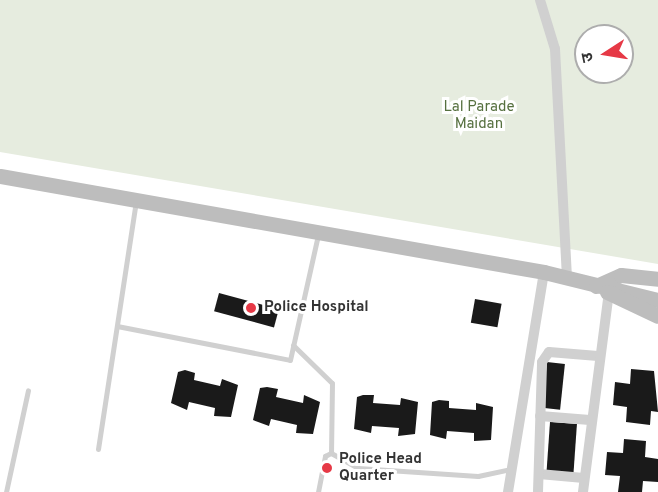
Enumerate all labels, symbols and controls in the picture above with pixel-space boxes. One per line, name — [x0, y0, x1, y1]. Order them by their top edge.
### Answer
north arrow — [574, 24, 634, 84]
text: उ — [578, 51, 599, 64]
park label: Lal Parade Maidan — [443, 98, 515, 133]
marker: Police Hospital — [242, 299, 260, 317]
place label: Police Hospital — [264, 299, 369, 317]
place label: Police Head Quarter — [339, 450, 422, 485]
marker: Police Head Quarter — [320, 461, 334, 475]

